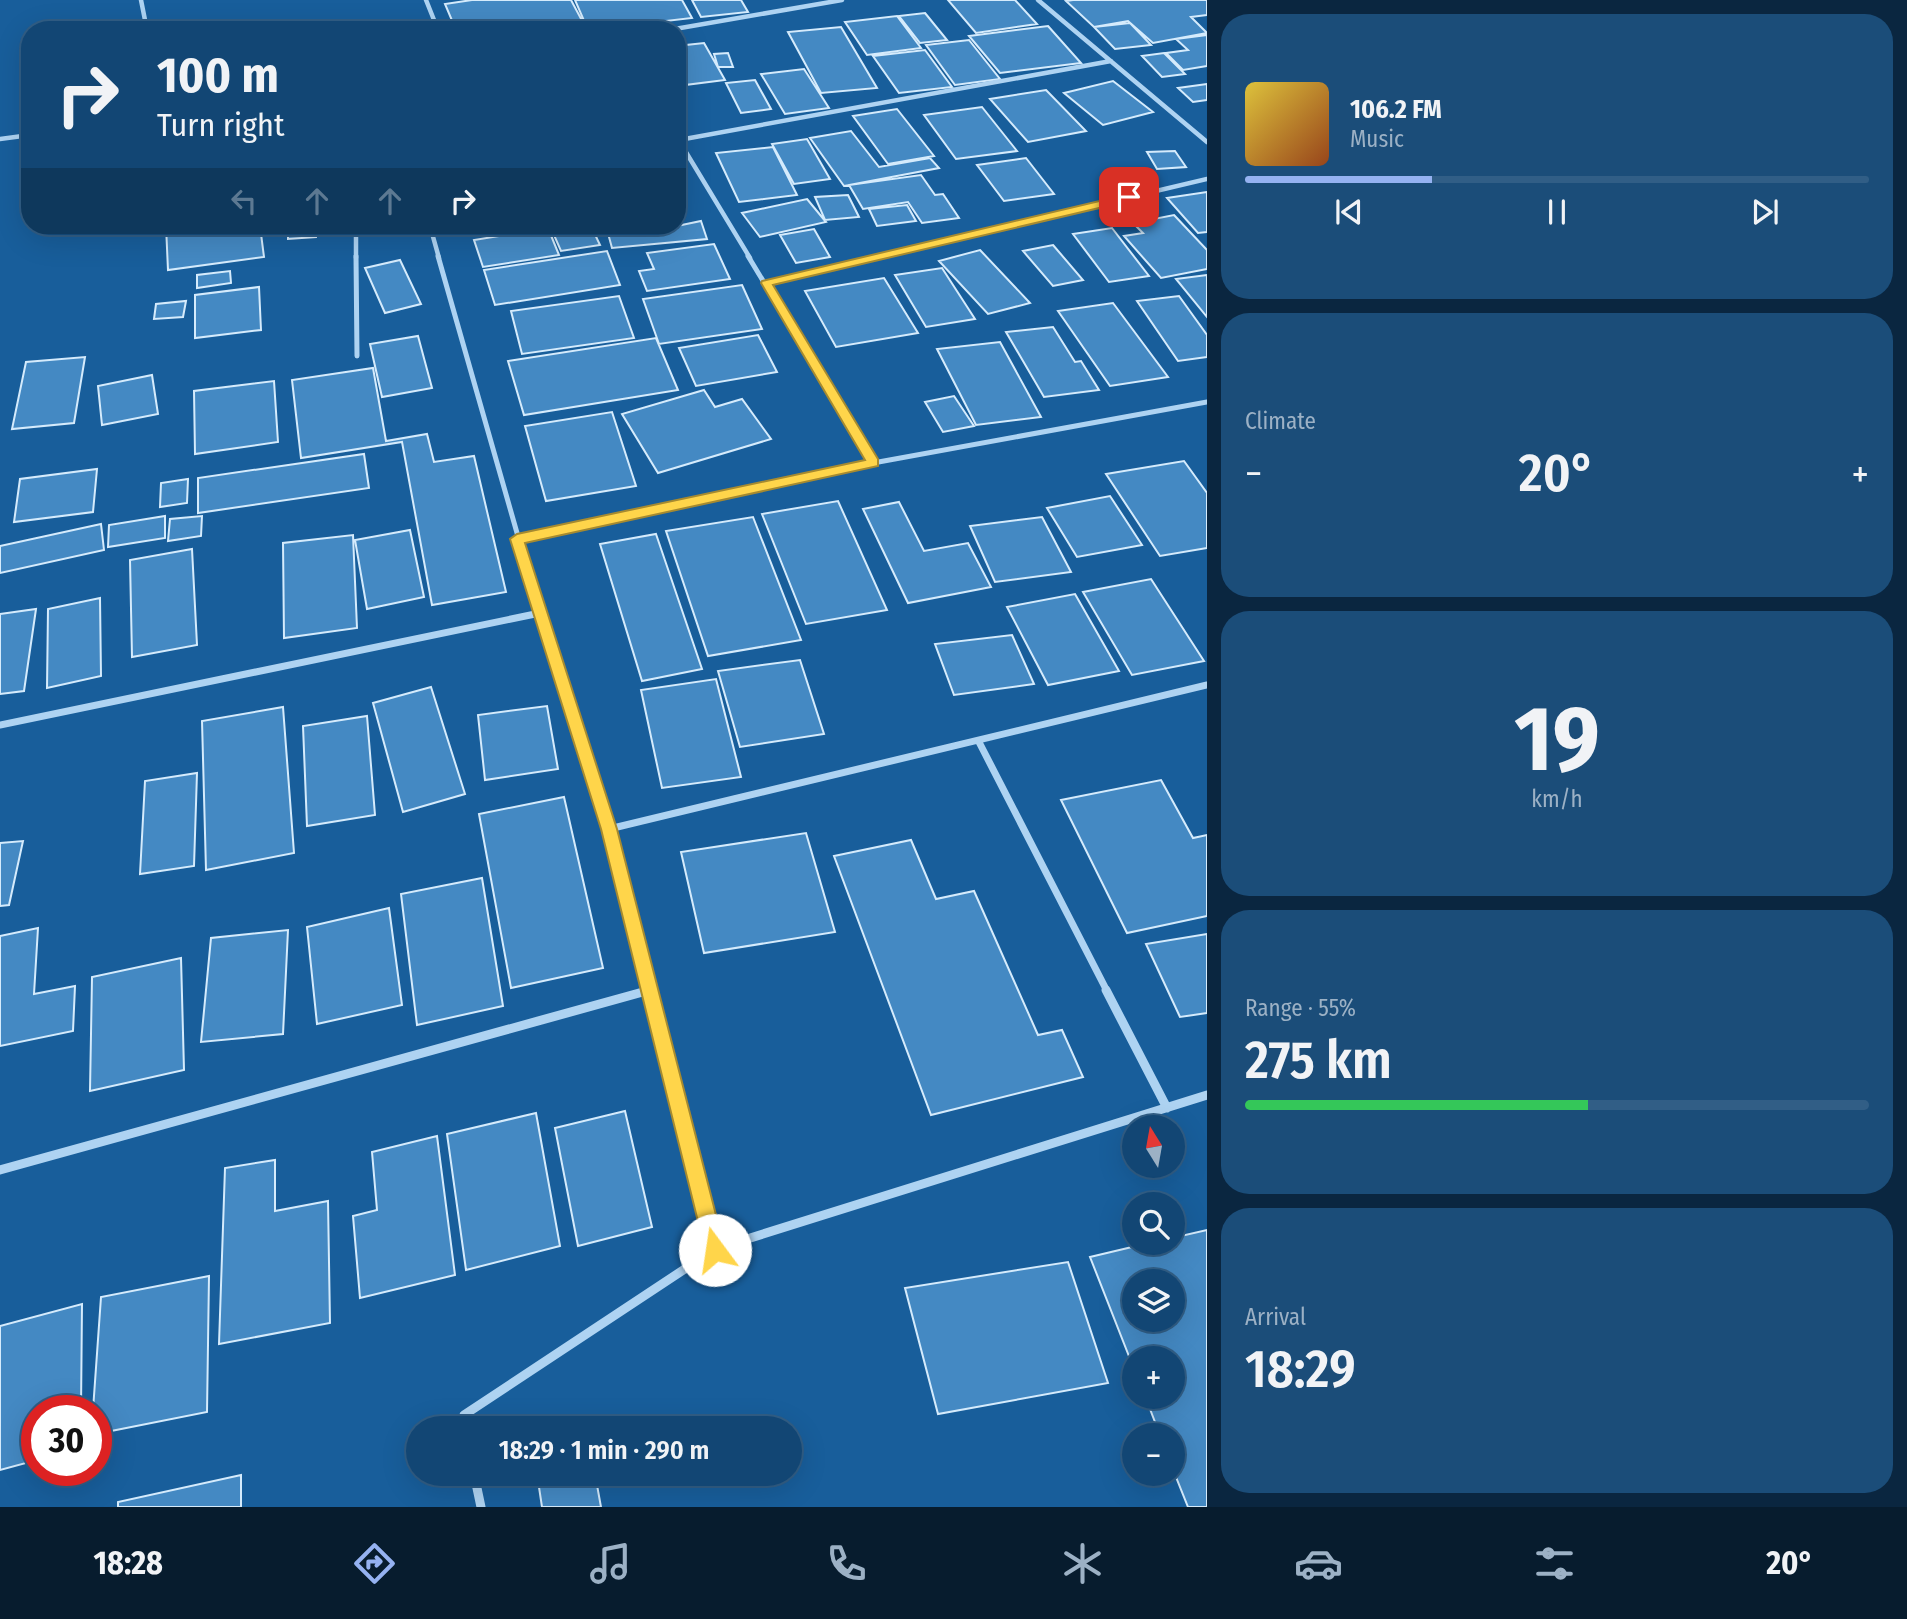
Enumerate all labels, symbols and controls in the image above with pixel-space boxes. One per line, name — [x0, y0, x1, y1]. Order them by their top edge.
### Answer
text: 100 m — [157, 46, 279, 105]
icon: right — [42, 49, 133, 140]
text: 106.2 FM — [1350, 94, 1442, 125]
text: Turn right — [157, 106, 284, 144]
text: Music — [1350, 125, 1404, 153]
pin — [1099, 167, 1159, 227]
icon: arrive — [1110, 178, 1148, 216]
icon: left — [225, 182, 263, 220]
icon: ahead — [298, 182, 336, 220]
icon: ahead — [371, 182, 409, 220]
icon: right — [444, 182, 482, 220]
icon: previous — [1330, 193, 1368, 231]
icon: pause — [1538, 193, 1576, 231]
icon: next — [1746, 193, 1784, 231]
text: Climate — [1245, 407, 1316, 435]
text: 20° — [1519, 442, 1595, 505]
text: − — [1245, 451, 1262, 497]
text: + — [1852, 451, 1869, 497]
text: 19 — [1514, 685, 1600, 794]
text: km/h — [1531, 785, 1583, 813]
text: Range · 55% — [1245, 994, 1356, 1022]
text: 275 km — [1245, 1029, 1392, 1092]
north arrow — [1122, 1115, 1185, 1178]
map controls — [1122, 1115, 1185, 1486]
button: search — [1122, 1192, 1185, 1255]
position arrow — [678, 1213, 752, 1287]
button: layers — [1122, 1269, 1185, 1332]
text: Arrival — [1245, 1303, 1306, 1331]
text: 18:29 — [1245, 1338, 1356, 1401]
button: + — [1122, 1346, 1185, 1409]
speed limit sign: 30 — [21, 1395, 112, 1486]
button: − — [1122, 1423, 1185, 1486]
text: 18:29 · 1 min · 290 m — [499, 1435, 709, 1466]
icon: directions — [350, 1539, 399, 1588]
icon: music — [586, 1539, 635, 1588]
icon: phone — [822, 1539, 871, 1588]
icon: climate — [1058, 1539, 1107, 1588]
icon: car — [1294, 1539, 1343, 1588]
icon: filters — [1530, 1539, 1579, 1588]
text: 18:28 — [94, 1544, 163, 1582]
text: 20° — [1766, 1544, 1813, 1582]

